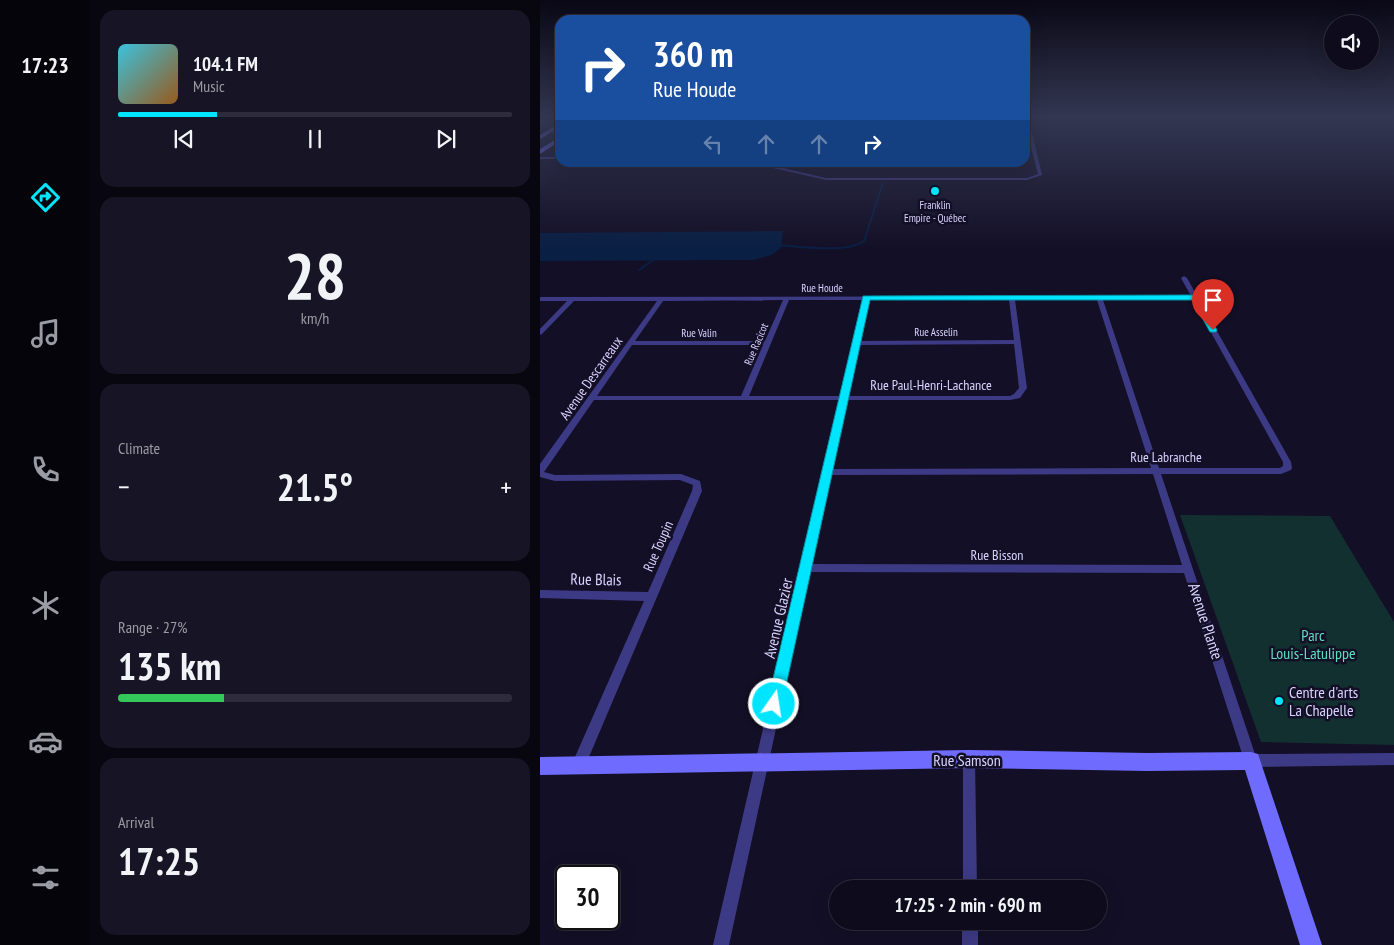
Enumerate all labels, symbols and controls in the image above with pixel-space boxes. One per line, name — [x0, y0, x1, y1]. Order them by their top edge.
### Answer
map controls — [1324, 15, 1379, 70]
button: sound — [1324, 15, 1379, 70]
text: 360 m — [653, 31, 734, 77]
icon: right — [570, 35, 635, 100]
text: 17:23 — [21, 51, 69, 79]
text: 104.1 FM — [193, 52, 258, 76]
text: Rue Houde — [653, 75, 736, 103]
text: Music — [193, 76, 225, 96]
icon: previous — [170, 125, 198, 153]
icon: pause — [301, 125, 329, 153]
icon: next — [432, 125, 460, 153]
icon: left — [699, 130, 727, 158]
icon: ahead — [752, 130, 780, 158]
icon: ahead — [805, 130, 833, 158]
icon: right — [858, 130, 886, 158]
icon: directions — [28, 180, 63, 215]
marker: Franklin Empire - Québec — [929, 185, 941, 197]
place label: Franklin Empire - Québec — [904, 198, 966, 225]
text: 28 — [284, 233, 346, 317]
pin — [1192, 279, 1234, 330]
street label: Rue Houde — [801, 281, 843, 295]
icon: arrive — [1199, 286, 1227, 314]
text: km/h — [301, 308, 329, 328]
icon: music — [28, 316, 63, 351]
street label: Rue Racicot — [741, 321, 771, 367]
street label: Rue Asselin — [914, 325, 958, 339]
street label: Rue Valin — [681, 326, 717, 340]
street label: Avenue Descarreaux — [556, 333, 627, 423]
street label: Rue Paul-Henri-Lachance — [870, 376, 992, 394]
text: Climate — [118, 438, 160, 458]
street label: Rue Labranche — [1130, 448, 1202, 466]
icon: phone — [28, 452, 63, 487]
text: 21.5° — [277, 462, 353, 511]
text: − — [118, 468, 130, 505]
text: + — [500, 468, 512, 505]
street label: Rue Toupin — [639, 518, 677, 574]
street label: Rue Bisson — [971, 546, 1023, 564]
street label: Rue Blais — [570, 569, 622, 589]
street label: Avenue Glazier — [759, 575, 797, 660]
street label: Avenue Plante — [1184, 580, 1228, 662]
icon: climate — [28, 588, 63, 623]
text: Range · 27% — [118, 617, 187, 637]
park label: Parc Louis-Latulippe — [1270, 625, 1356, 663]
text: 135 km — [118, 641, 221, 690]
position arrow — [747, 677, 799, 729]
place label: Centre d'arts La Chapelle — [1289, 682, 1358, 720]
marker: Centre d'arts La Chapelle — [1273, 695, 1285, 707]
icon: car — [28, 724, 63, 759]
street label: Rue Samson — [933, 750, 1001, 770]
text: Arrival — [118, 812, 154, 832]
text: 17:25 — [118, 836, 200, 885]
icon: filters — [28, 860, 63, 895]
speed limit sign: 30 — [555, 865, 620, 930]
text: 17:25 · 2 min · 690 m — [895, 893, 1041, 917]

